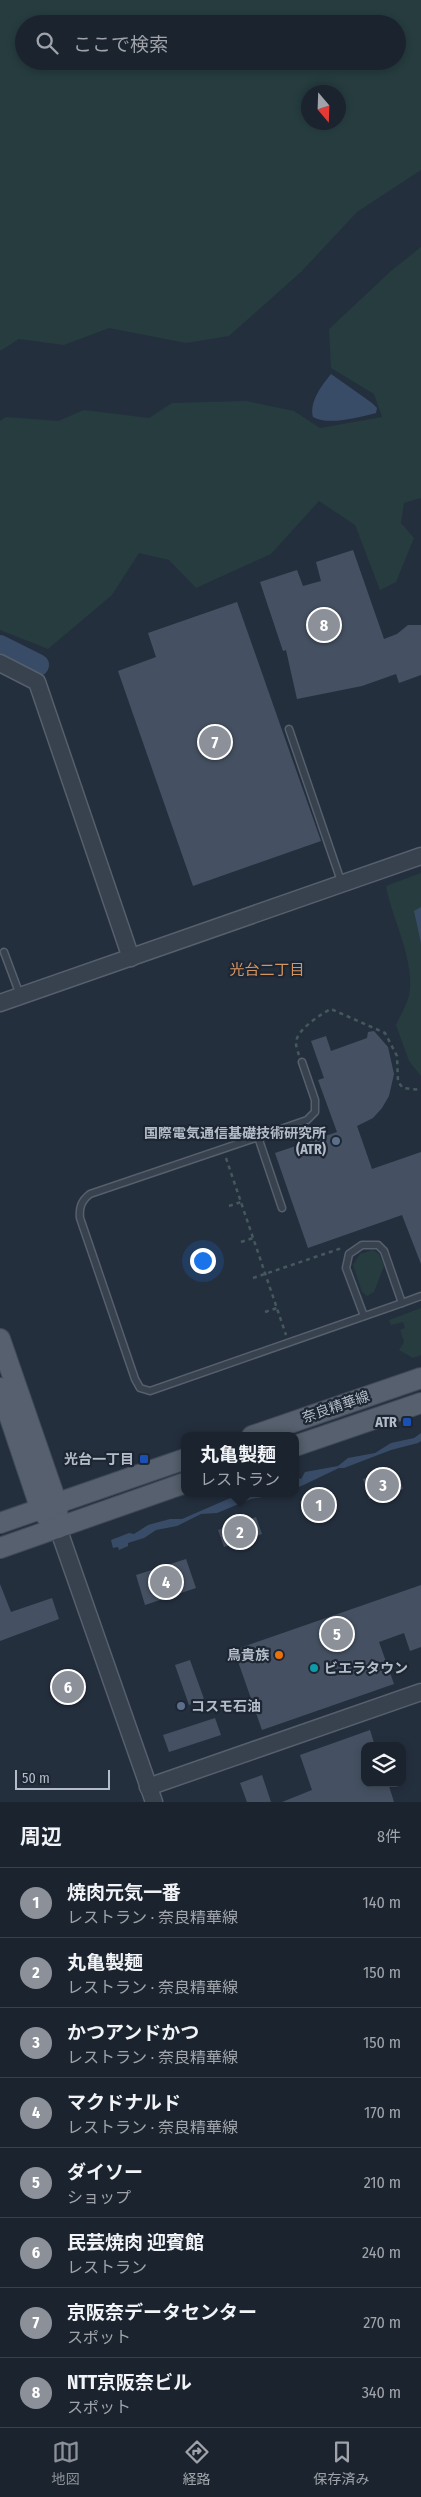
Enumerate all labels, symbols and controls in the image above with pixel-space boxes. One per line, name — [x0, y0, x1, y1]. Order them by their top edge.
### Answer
search box — [15, 15, 406, 70]
icon: search — [33, 29, 61, 57]
text: ここで検索 — [73, 33, 168, 56]
north arrow — [301, 85, 346, 130]
pin: 8 — [308, 606, 340, 644]
pin: 7 — [199, 723, 231, 761]
district label: 光台二丁目 — [229, 961, 305, 979]
place label: 国際電気通信基礎技術研究所 (ATR) — [144, 1125, 326, 1158]
marker: 国際電気通信基礎技術研究所 (ATR) — [330, 1135, 342, 1147]
your location — [190, 1248, 216, 1274]
street label: 奈良精華線 — [300, 1388, 372, 1426]
place label: ATR — [374, 1414, 397, 1431]
marker: ATR — [401, 1416, 413, 1428]
popup — [181, 1432, 299, 1497]
text: 丸亀製麺 — [200, 1443, 276, 1466]
place label: 光台一丁目 — [64, 1451, 134, 1468]
marker: 光台一丁目 — [138, 1453, 150, 1465]
pin: 3 — [367, 1466, 399, 1504]
text: レストラン — [200, 1470, 280, 1489]
pin: 1 — [303, 1486, 335, 1524]
pin: 2 — [224, 1513, 256, 1551]
pin: 4 — [150, 1563, 182, 1601]
pin: 5 — [321, 1615, 353, 1653]
place label: 鳥貴族 — [227, 1647, 270, 1664]
marker: 鳥貴族 — [273, 1649, 285, 1661]
place label: ビエラタウン — [324, 1660, 408, 1677]
marker: ビエラタウン — [308, 1662, 320, 1674]
pin: 6 — [52, 1668, 84, 1706]
place label: コスモ石油 — [191, 1698, 261, 1715]
marker: コスモ石油 — [175, 1700, 187, 1712]
map controls — [361, 1742, 406, 1787]
button: layers — [361, 1742, 406, 1787]
scale bar — [15, 1767, 110, 1790]
text: 50 m — [22, 1770, 50, 1787]
text: 周辺 — [20, 1824, 62, 1850]
text: 8件 — [377, 1827, 401, 1846]
text: 焼肉元気一番 — [67, 1881, 181, 1904]
text: 1 — [33, 1893, 39, 1912]
text: 140 m — [363, 1893, 401, 1912]
text: レストラン · 奈良精華線 — [67, 1908, 238, 1927]
text: 丸亀製麺 — [67, 1951, 143, 1974]
text: 2 — [32, 1963, 40, 1982]
text: 150 m — [363, 1963, 401, 1982]
text: レストラン · 奈良精華線 — [67, 1978, 238, 1997]
text: かつアンドかつ — [67, 2021, 199, 2044]
text: 3 — [32, 2033, 40, 2052]
text: 150 m — [363, 2033, 401, 2052]
text: レストラン · 奈良精華線 — [67, 2048, 238, 2067]
text: マクドナルド — [67, 2091, 181, 2114]
text: 4 — [32, 2103, 40, 2122]
text: 170 m — [364, 2103, 401, 2122]
text: レストラン · 奈良精華線 — [67, 2118, 238, 2137]
text: ダイソー — [67, 2161, 143, 2184]
text: 5 — [32, 2173, 40, 2192]
text: 210 m — [364, 2173, 401, 2192]
text: ショップ — [67, 2188, 131, 2207]
text: 民芸焼肉 迎賓館 — [67, 2231, 204, 2254]
text: 6 — [32, 2243, 40, 2262]
text: 240 m — [362, 2243, 401, 2262]
text: レストラン — [67, 2258, 147, 2277]
text: 京阪奈データセンター — [67, 2301, 257, 2324]
text: 7 — [33, 2313, 39, 2332]
text: 270 m — [363, 2313, 401, 2332]
text: スポット — [67, 2328, 131, 2347]
text: NTT京阪奈ビル — [67, 2371, 192, 2394]
text: 8 — [32, 2383, 40, 2402]
text: 340 m — [362, 2383, 401, 2402]
text: スポット — [67, 2398, 131, 2417]
tab: 地図 — [52, 2438, 80, 2488]
tab: 経路 — [183, 2438, 211, 2488]
tab: 保存済み — [314, 2438, 370, 2488]

